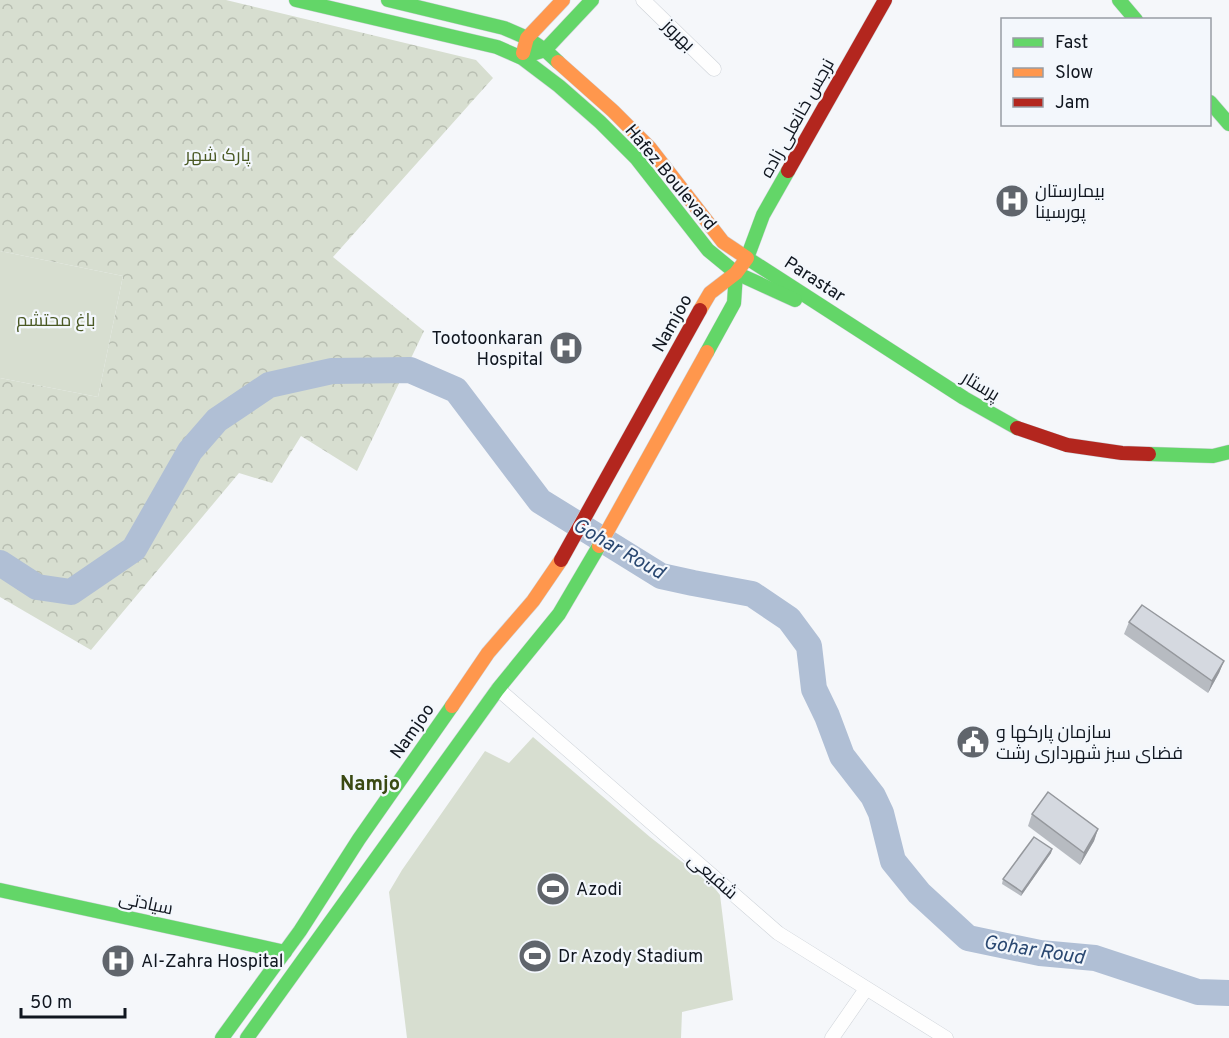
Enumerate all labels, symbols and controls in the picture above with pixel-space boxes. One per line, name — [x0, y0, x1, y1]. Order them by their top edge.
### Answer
street label: بهروز — [656, 14, 699, 57]
legend — [1001, 18, 1211, 126]
text: Fast — [1055, 32, 1088, 55]
street label: نرجس خانعلی زاده — [756, 55, 841, 182]
text: Slow — [1055, 62, 1093, 85]
text: Jam — [1055, 92, 1090, 115]
street label: Hafez Boulevard — [619, 120, 721, 236]
park label: پارک شهر — [184, 145, 251, 168]
place label: بیمارستان پورسینا — [1035, 181, 1105, 225]
hospital icon: بیمارستان پورسینا — [994, 183, 1030, 219]
street label: Parastar — [779, 252, 849, 309]
street label: Namjoo — [648, 291, 699, 357]
park label: باغ محتشم — [16, 310, 96, 333]
place label: Tootoonkaran Hospital — [432, 328, 543, 372]
hospital icon: Tootoonkaran Hospital — [548, 330, 584, 366]
street label: پرستار — [956, 366, 1004, 408]
water label: Gohar Roud — [567, 513, 670, 587]
street label: Namjoo — [386, 700, 441, 764]
place label: سازمان پارکها و فضای سبز شهرداری رشت — [996, 722, 1183, 766]
public building icon: سازمان پارکها و فضای سبز شهرداری رشت — [955, 724, 991, 760]
district label: Namjo — [340, 772, 400, 798]
street label: شفیعی — [682, 849, 742, 905]
sports icon: Azodi — [535, 871, 571, 907]
place label: Azodi — [576, 879, 622, 902]
street label: سیادتی — [116, 888, 175, 921]
water label: Gohar Roud — [981, 930, 1087, 972]
sports icon: Dr Azody Stadium — [517, 938, 553, 974]
hospital icon: Al-Zahra Hospital — [100, 943, 136, 979]
place label: Dr Azody Stadium — [558, 946, 703, 969]
place label: Al-Zahra Hospital — [141, 951, 283, 974]
scale bar — [21, 981, 124, 1019]
text: 50 m — [30, 992, 72, 1015]

